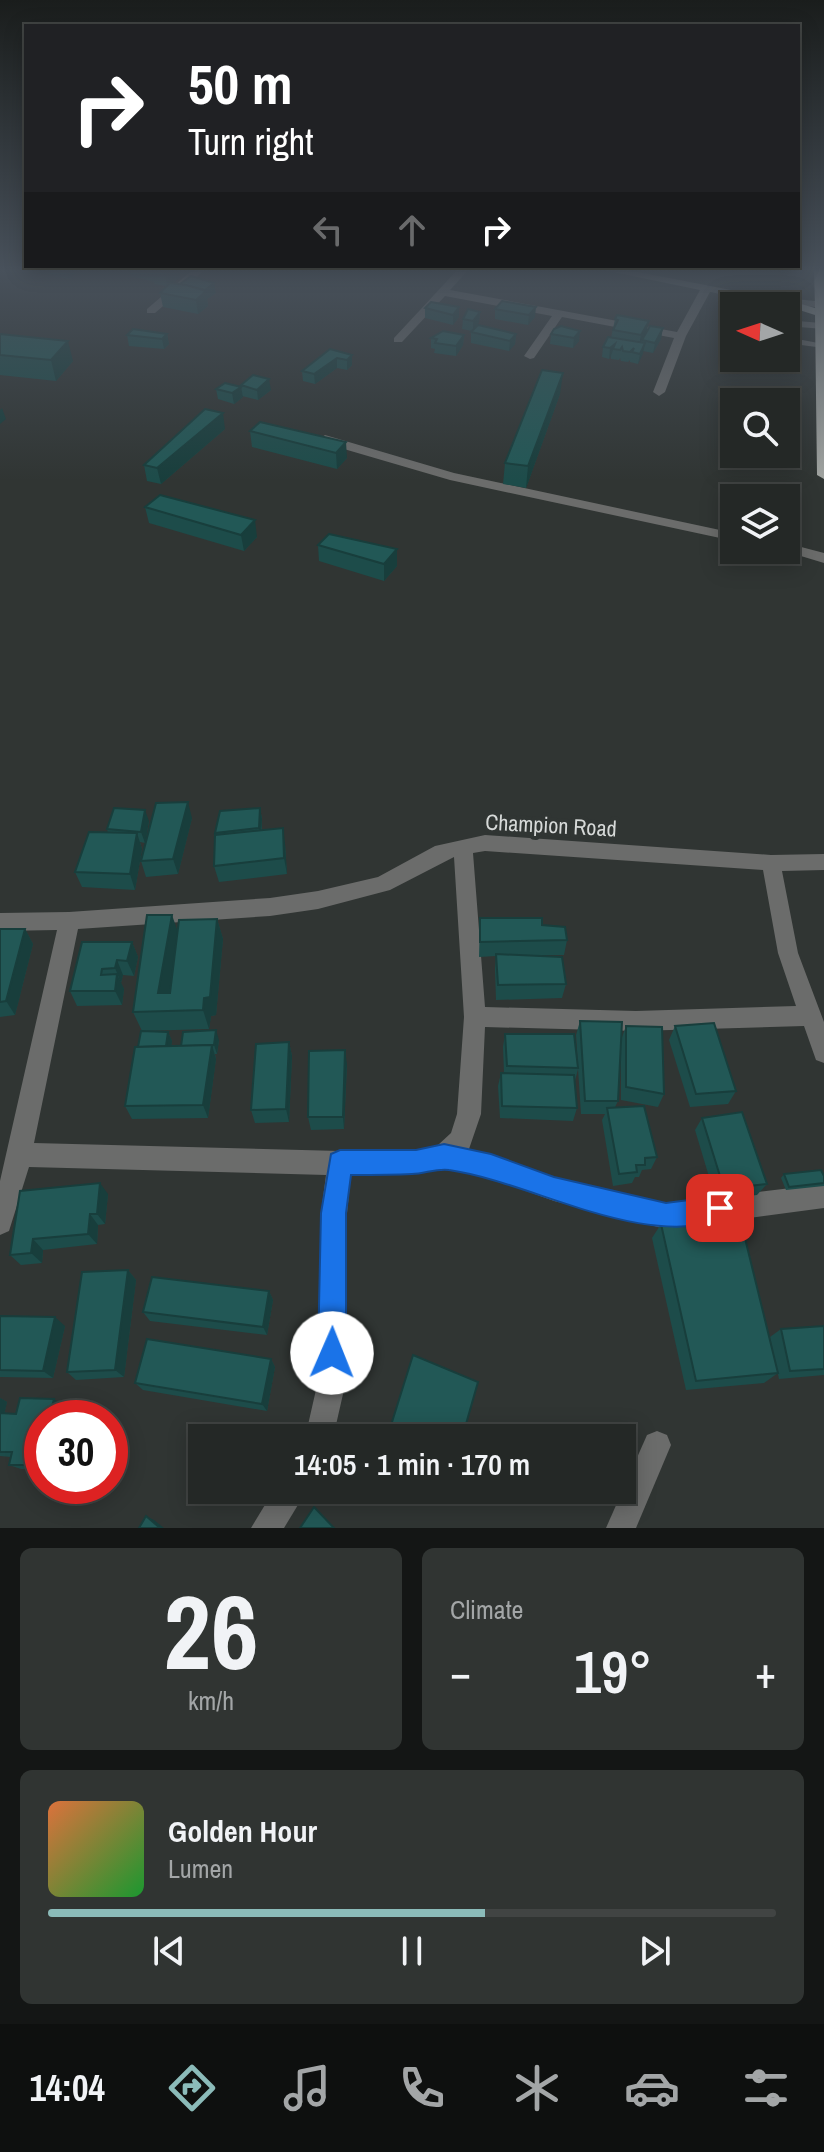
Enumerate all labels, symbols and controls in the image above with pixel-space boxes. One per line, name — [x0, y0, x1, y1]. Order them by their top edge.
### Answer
text: 50 m — [188, 46, 293, 121]
icon: right — [56, 56, 160, 160]
text: Turn right — [188, 118, 313, 166]
icon: left — [306, 208, 350, 252]
icon: ahead — [390, 208, 434, 252]
icon: right — [474, 208, 518, 252]
north arrow — [720, 292, 800, 372]
map controls — [720, 292, 800, 564]
button: search — [720, 388, 800, 468]
button: layers — [720, 484, 800, 564]
street label: Champion Road — [485, 807, 617, 843]
pin — [686, 1174, 754, 1242]
icon: arrive — [698, 1186, 742, 1230]
position arrow — [290, 1311, 374, 1395]
speed limit sign: 30 — [24, 1400, 128, 1504]
text: 14:05 · 1 min · 170 m — [294, 1444, 530, 1484]
text: 26 — [164, 1561, 258, 1701]
text: Climate — [450, 1592, 523, 1627]
text: 19° — [574, 1631, 652, 1712]
text: − — [450, 1642, 471, 1702]
text: + — [755, 1642, 776, 1702]
text: km/h — [188, 1683, 234, 1718]
text: Golden Hour — [168, 1811, 317, 1851]
text: Lumen — [168, 1851, 233, 1886]
icon: previous — [147, 1929, 191, 1973]
icon: pause — [390, 1929, 434, 1973]
icon: next — [633, 1929, 677, 1973]
icon: directions — [164, 2060, 220, 2116]
icon: music — [279, 2060, 335, 2116]
icon: phone — [394, 2060, 450, 2116]
icon: climate — [509, 2060, 565, 2116]
icon: car — [624, 2060, 680, 2116]
icon: filters — [738, 2060, 794, 2116]
text: 14:04 — [29, 2064, 105, 2112]

